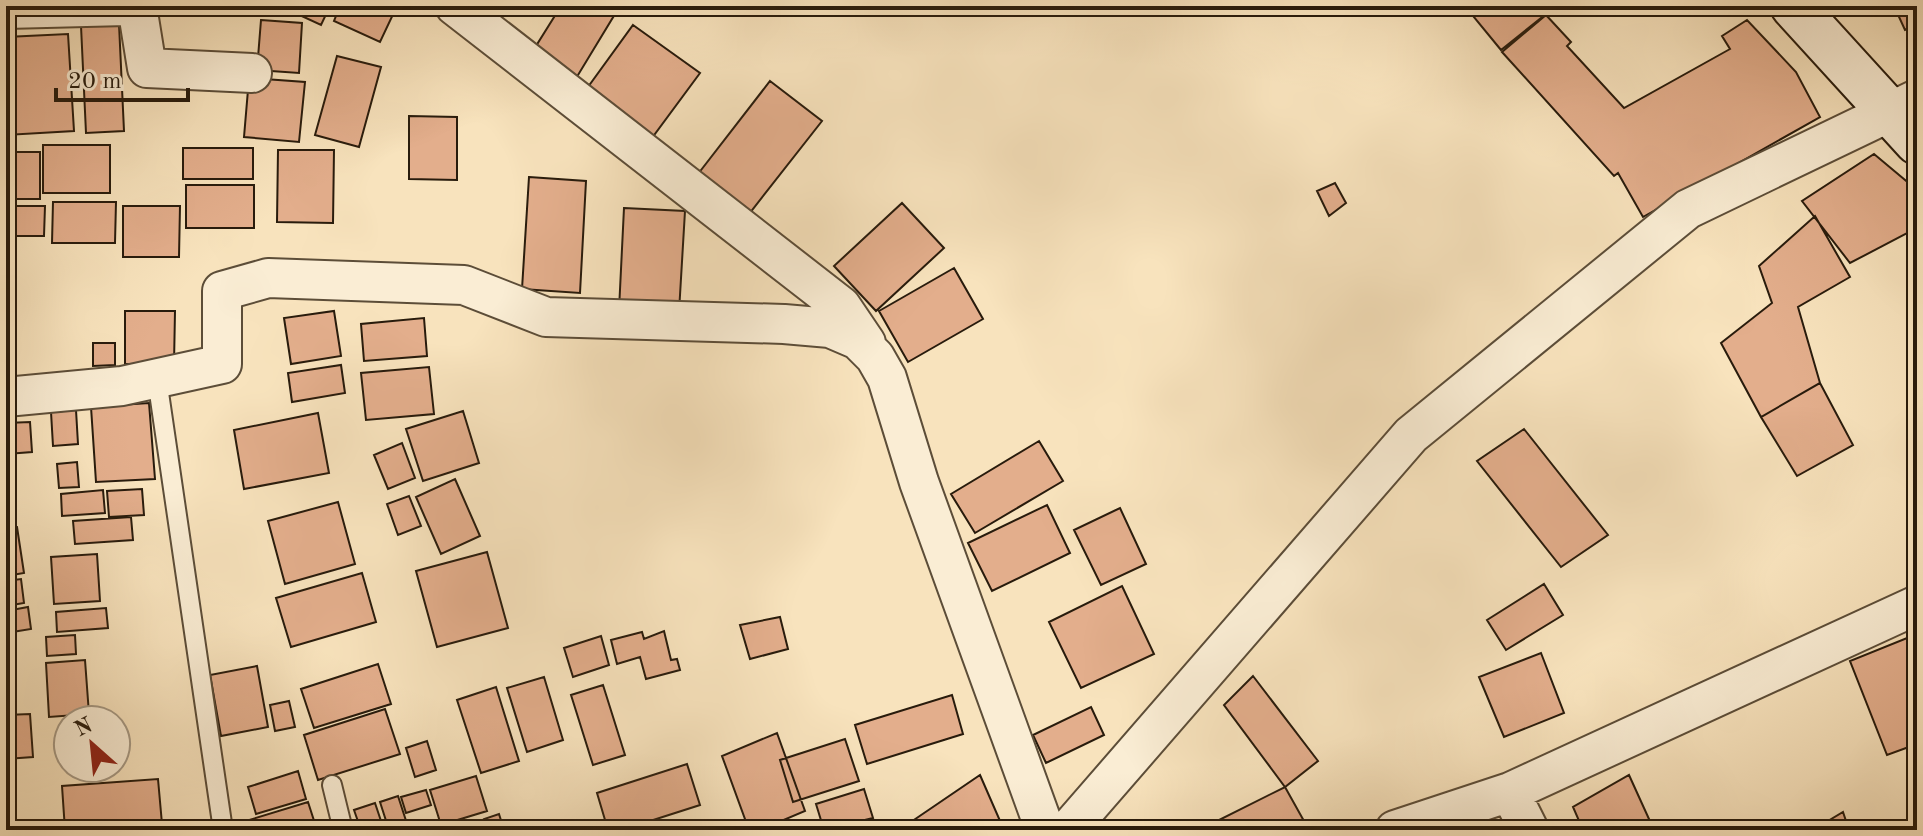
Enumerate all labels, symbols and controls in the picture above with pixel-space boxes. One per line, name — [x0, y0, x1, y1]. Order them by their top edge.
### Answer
scale bar — [56, 52, 188, 102]
text: 20 m — [68, 70, 122, 94]
north arrow — [52, 704, 132, 784]
text: N — [71, 714, 96, 742]

